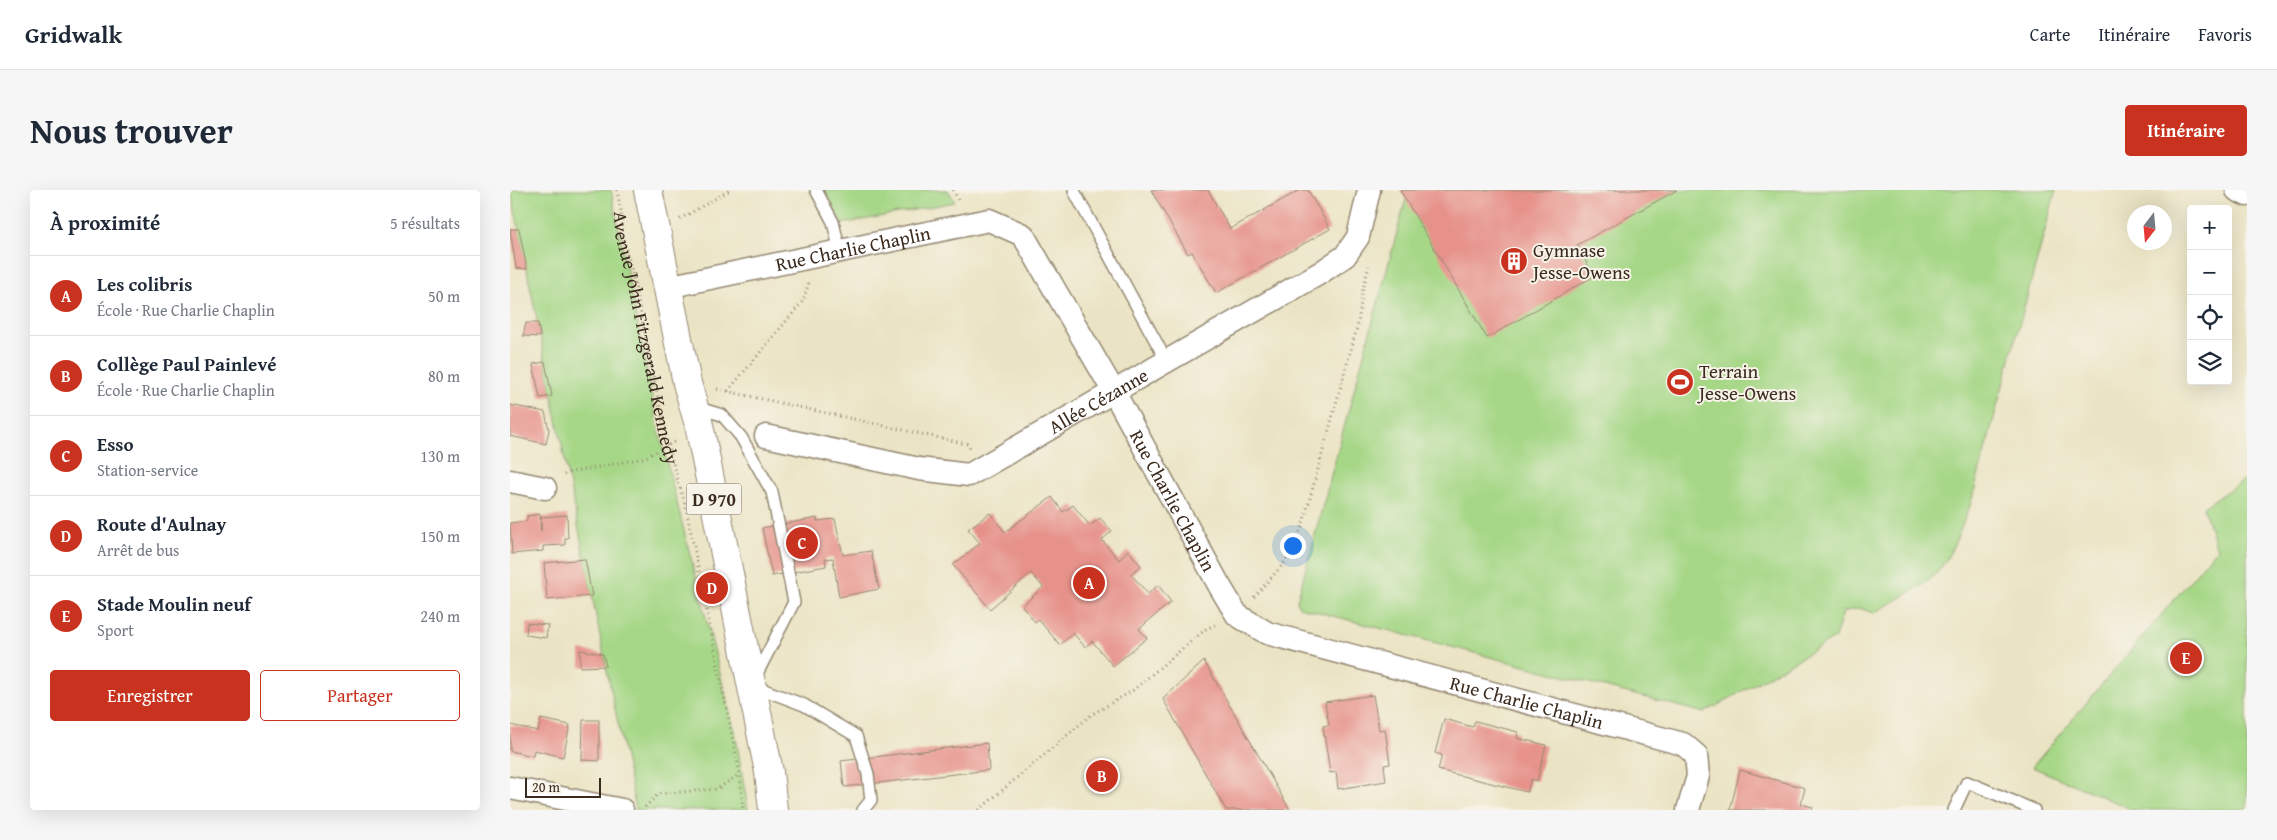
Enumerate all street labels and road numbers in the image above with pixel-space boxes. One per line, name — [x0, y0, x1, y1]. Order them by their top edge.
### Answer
street label: Avenue John Fitzgerald Kennedy — [607, 211, 687, 468]
street label: Rue Charlie Chaplin — [773, 218, 933, 278]
street label: Allée Cézanne — [1043, 361, 1153, 440]
street label: Rue Charlie Chaplin — [1123, 425, 1223, 577]
road number: D 970 — [686, 484, 742, 514]
street label: Rue Charlie Chaplin — [1447, 668, 1607, 736]

